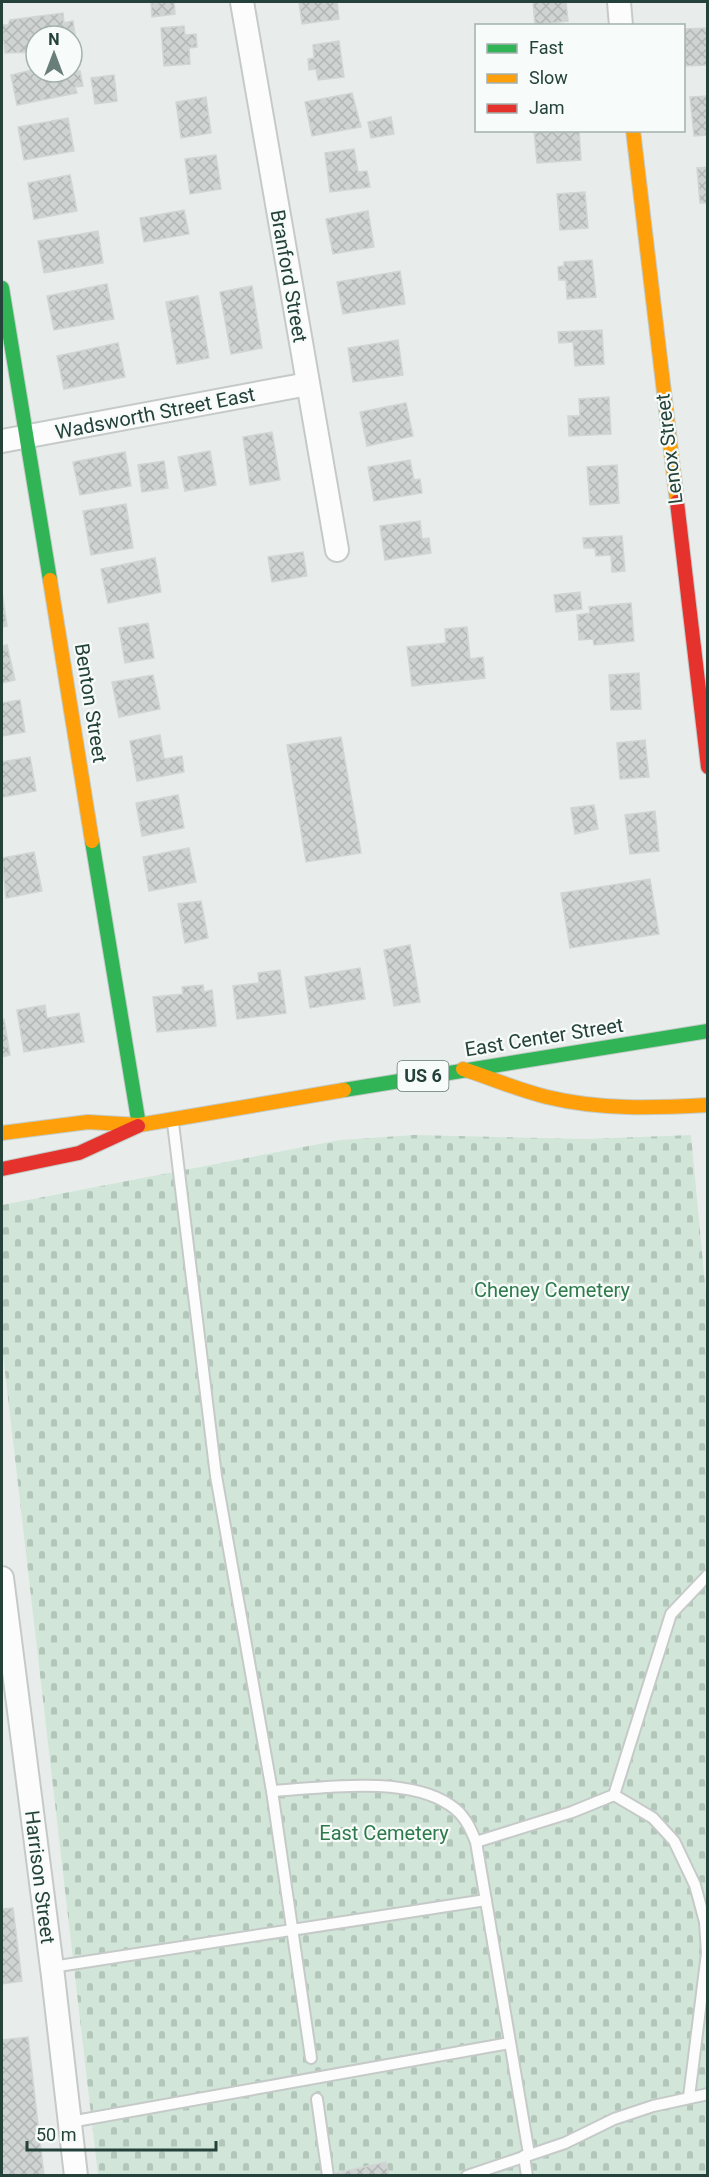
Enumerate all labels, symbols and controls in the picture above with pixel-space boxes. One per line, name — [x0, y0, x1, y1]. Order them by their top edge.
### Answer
north arrow — [24, 24, 84, 84]
legend — [475, 24, 685, 132]
text: N — [48, 30, 60, 49]
text: Fast — [529, 37, 564, 58]
text: Slow — [529, 67, 568, 88]
text: Jam — [529, 97, 565, 118]
street label: Branford Street — [265, 208, 313, 344]
street label: Wadsworth Street East — [53, 382, 257, 444]
street label: Lenox Street — [650, 392, 688, 506]
street label: Benton Street — [70, 642, 112, 764]
street label: East Center Street — [463, 1013, 625, 1061]
road number: US 6 — [398, 1061, 448, 1091]
park label: Cheney Cemetery — [474, 1278, 630, 1302]
street label: Harrison Street — [20, 1809, 60, 1945]
park label: East Cemetery — [319, 1821, 449, 1845]
scale bar — [27, 2114, 216, 2152]
text: 50 m — [36, 2124, 76, 2145]

